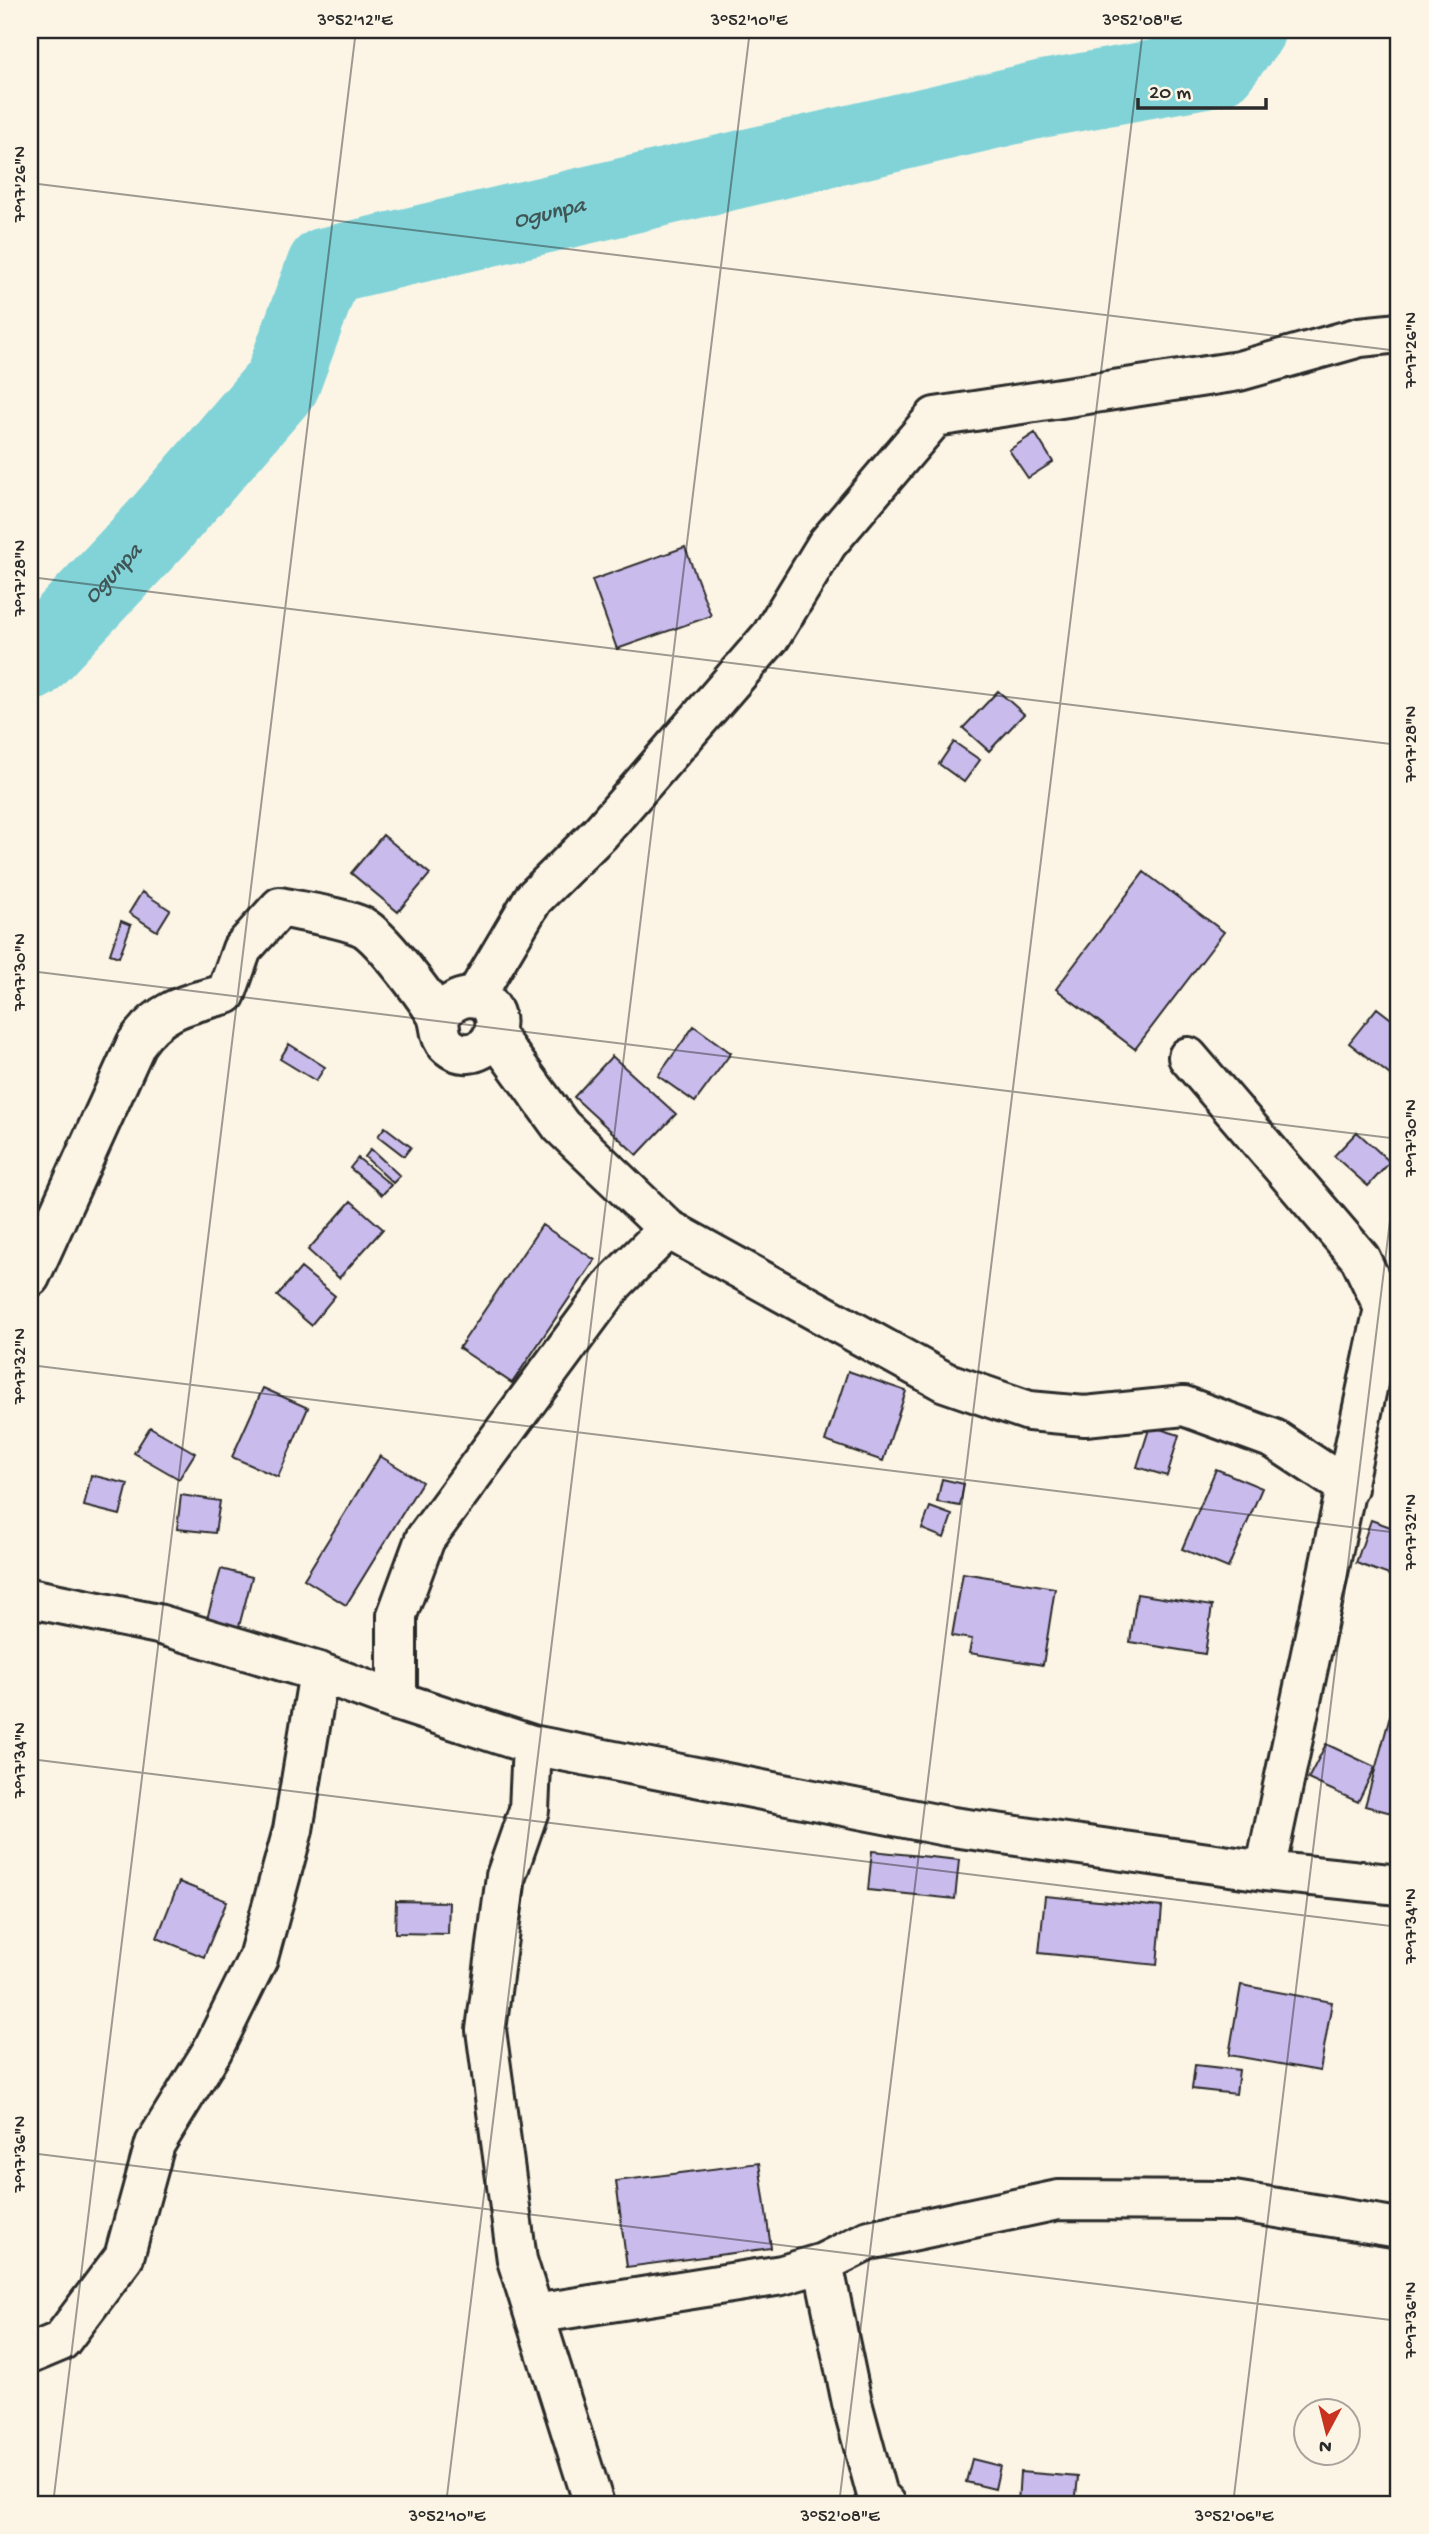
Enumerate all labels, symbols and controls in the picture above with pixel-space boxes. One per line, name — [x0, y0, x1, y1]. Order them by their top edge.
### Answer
text: 3°52'12"E — [316, 11, 393, 32]
text: 3°52'10"E — [710, 11, 788, 32]
text: 3°52'08"E — [1101, 11, 1182, 32]
scale bar — [1138, 66, 1266, 110]
text: 20 m — [1149, 82, 1191, 107]
text: 7°17'26"N — [11, 146, 32, 223]
water label: Ogunpa — [511, 192, 589, 235]
text: 7°17'26"N — [1402, 312, 1423, 389]
water label: Ogunpa — [79, 537, 149, 610]
text: 7°17'28"N — [11, 540, 32, 617]
text: 7°17'28"N — [1402, 706, 1423, 783]
text: 7°17'30"N — [11, 933, 32, 1012]
text: 7°17'30"N — [1402, 1099, 1423, 1178]
text: 7°17'32"N — [11, 1328, 32, 1405]
text: 7°17'32"N — [1402, 1494, 1423, 1571]
text: 7°17'34"N — [11, 1722, 32, 1799]
text: 7°17'34"N — [1402, 1888, 1423, 1965]
text: 7°17'36"N — [11, 2116, 32, 2193]
text: 7°17'36"N — [1402, 2282, 1423, 2359]
north arrow — [1292, 2398, 1362, 2468]
text: N — [1318, 2433, 1333, 2458]
text: 3°52'10"E — [408, 2507, 486, 2528]
text: 3°52'08"E — [799, 2507, 880, 2528]
text: 3°52'06"E — [1194, 2507, 1274, 2528]

